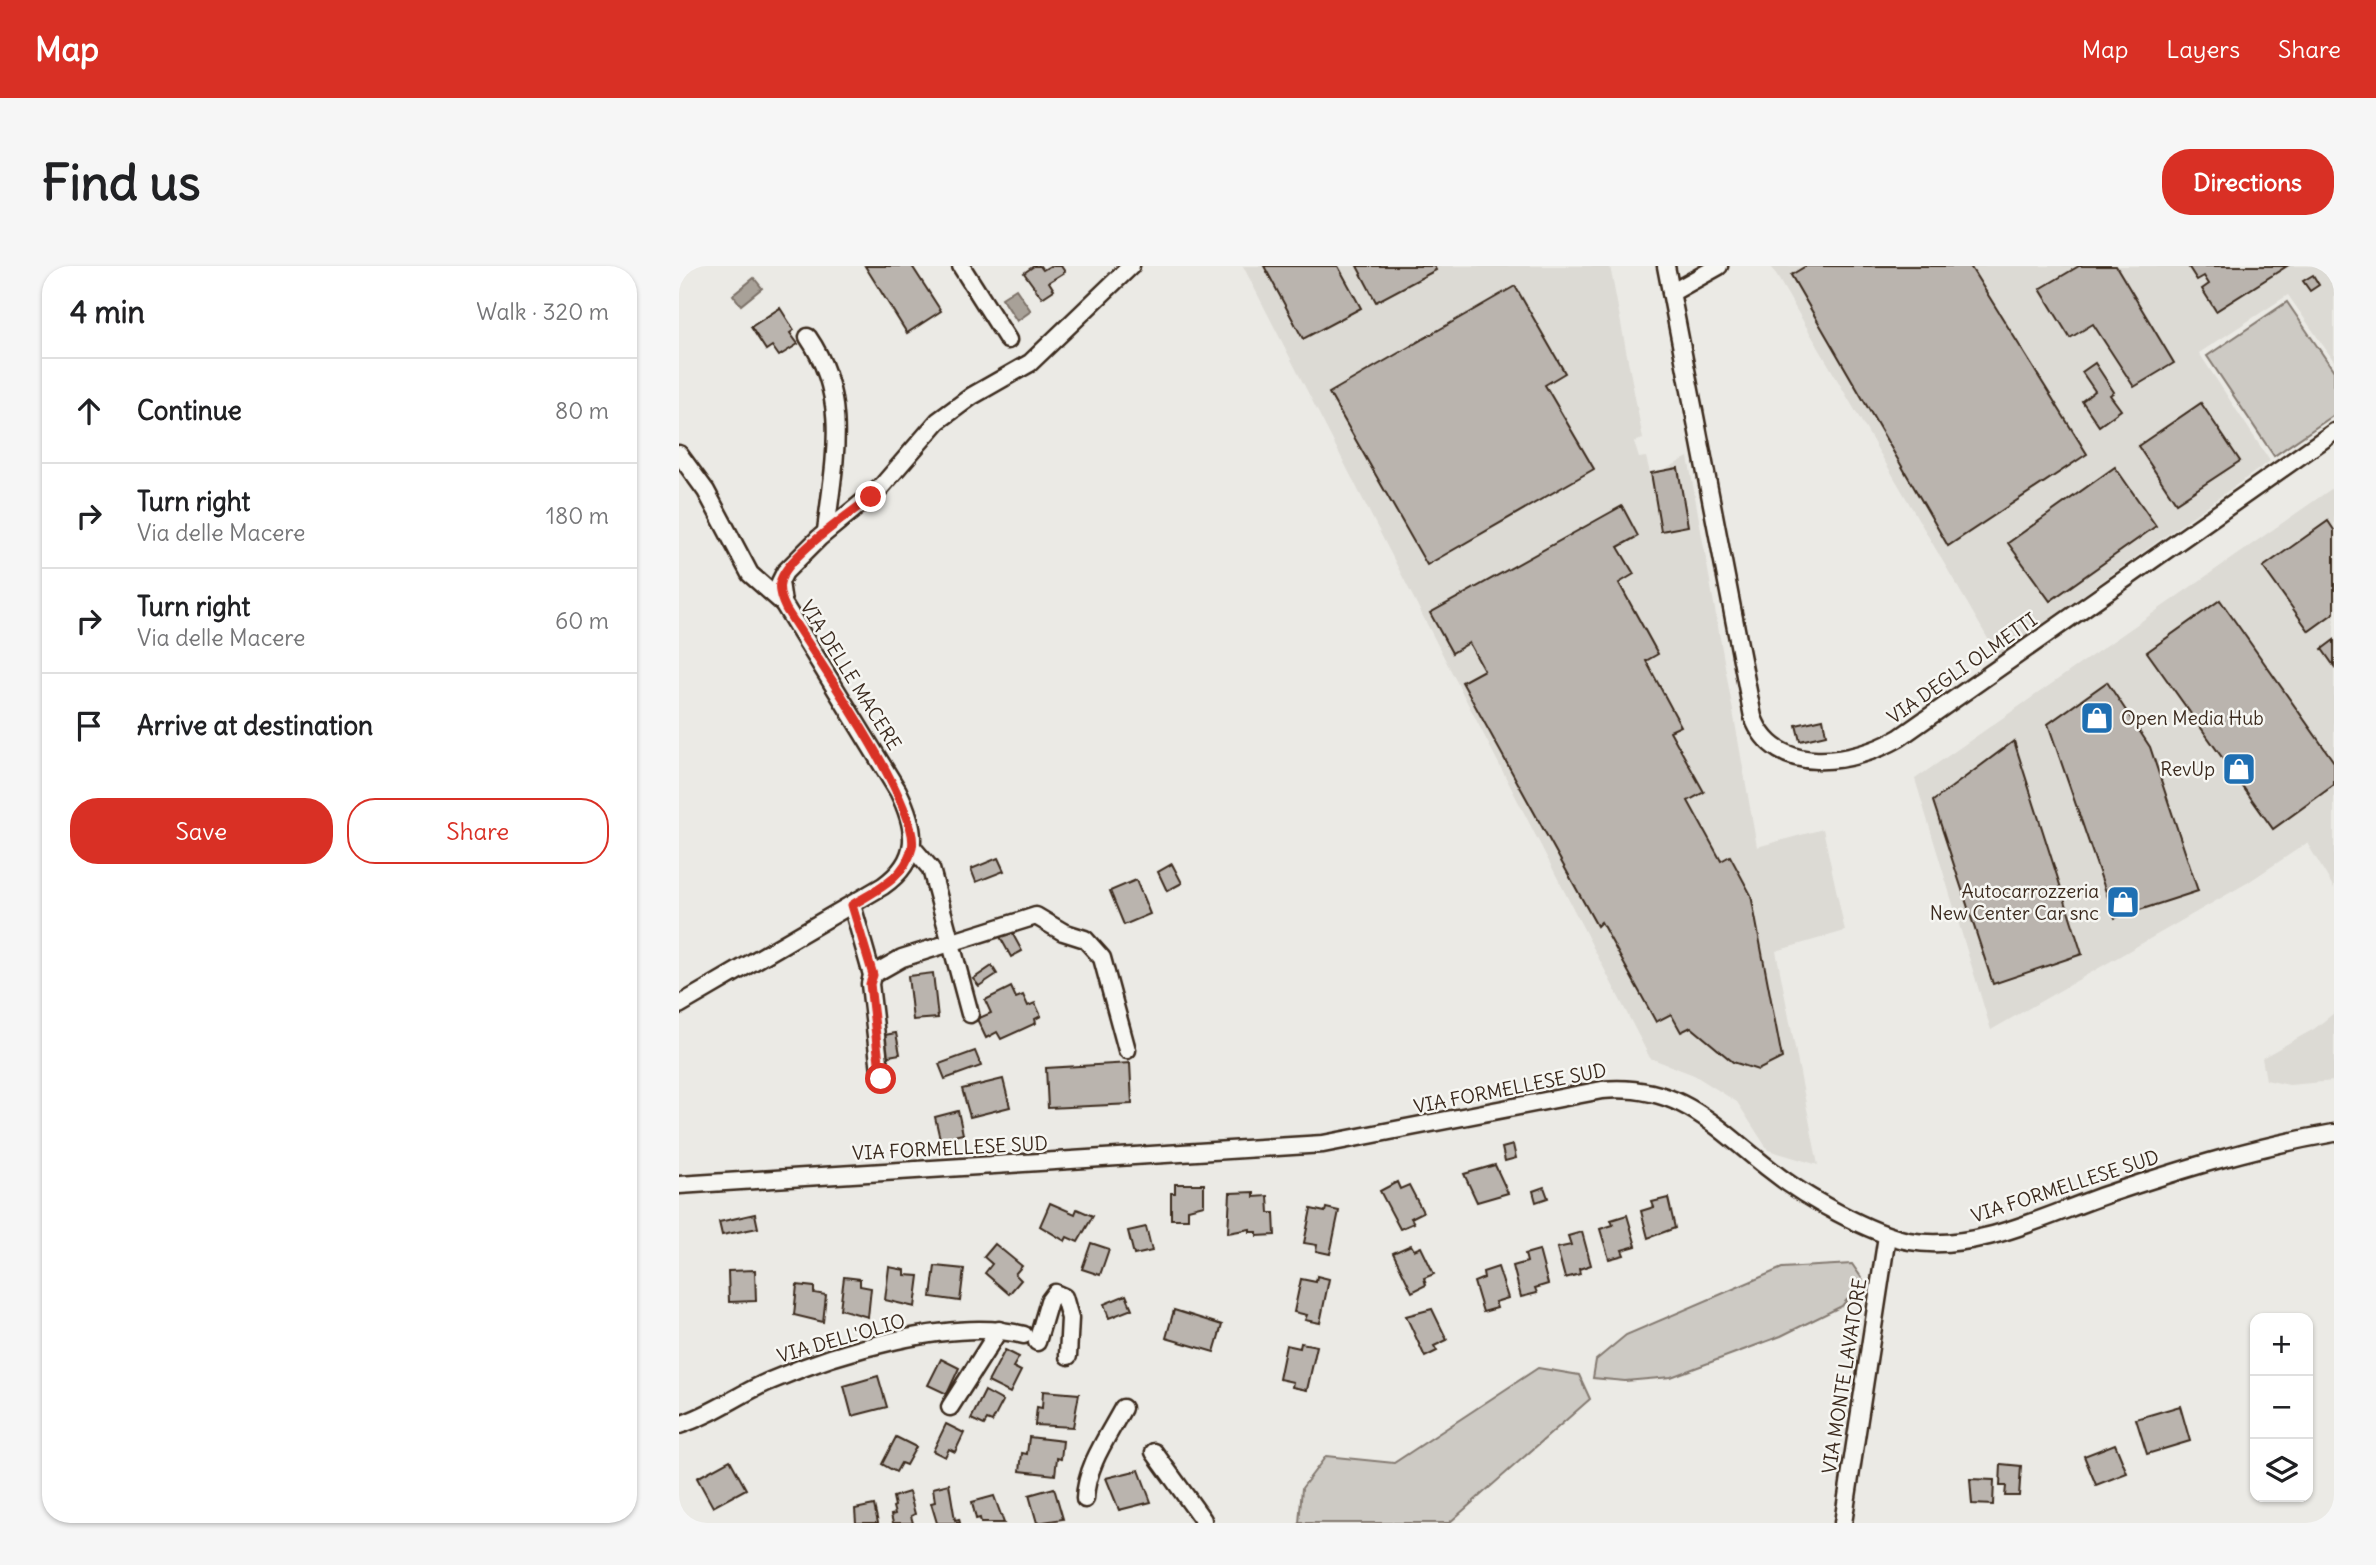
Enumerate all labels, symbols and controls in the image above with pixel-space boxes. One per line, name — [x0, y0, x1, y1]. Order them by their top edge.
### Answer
text: Map — [35, 28, 99, 70]
text: Map — [2082, 34, 2128, 64]
text: Layers — [2166, 34, 2240, 64]
text: Share — [2278, 34, 2341, 64]
button: Directions — [2162, 149, 2334, 215]
text: Find us — [42, 152, 200, 213]
text: 4 min — [70, 293, 145, 331]
text: Walk · 320 m — [476, 297, 609, 326]
icon: ahead — [70, 392, 108, 430]
text: Continue — [137, 394, 242, 427]
text: 80 m — [555, 396, 609, 425]
route end — [855, 481, 886, 512]
text: Turn right — [137, 485, 250, 518]
icon: right — [70, 497, 108, 535]
text: 180 m — [546, 501, 609, 530]
text: Via delle Macere — [137, 518, 305, 547]
text: Turn right — [137, 590, 250, 623]
street label: VIA DELLE MACERE — [795, 596, 907, 754]
icon: right — [70, 602, 108, 640]
text: 60 m — [555, 606, 609, 635]
street label: VIA DEGLI OLMETTI — [1882, 607, 2042, 729]
text: Via delle Macere — [137, 623, 305, 652]
shop icon: Open Media Hub — [2078, 699, 2116, 737]
place label: Open Media Hub — [2121, 706, 2264, 730]
icon: arrive — [70, 707, 108, 745]
text: Arrive at destination — [137, 709, 373, 742]
shop icon: RevUp — [2220, 750, 2258, 788]
place label: RevUp — [2160, 757, 2215, 781]
button: Save — [70, 798, 333, 864]
button: Share — [347, 798, 609, 864]
place label: Autocarrozzeria New Center Car snc — [1930, 879, 2099, 925]
shop icon: Autocarrozzeria New Center Car snc — [2104, 883, 2142, 921]
street label: VIA FORMELLESE SUD — [1412, 1058, 1608, 1118]
route start — [865, 1063, 896, 1094]
street label: VIA FORMELLESE SUD — [852, 1131, 1048, 1165]
street label: VIA FORMELLESE SUD — [1968, 1144, 2162, 1228]
street label: VIA MONTE LAVATORE — [1817, 1276, 1871, 1476]
street label: VIA DELL'OLIO — [774, 1308, 908, 1368]
map controls — [2250, 1313, 2313, 1502]
button: + — [2250, 1313, 2313, 1376]
button: − — [2250, 1376, 2313, 1439]
button: layers — [2250, 1439, 2313, 1502]

